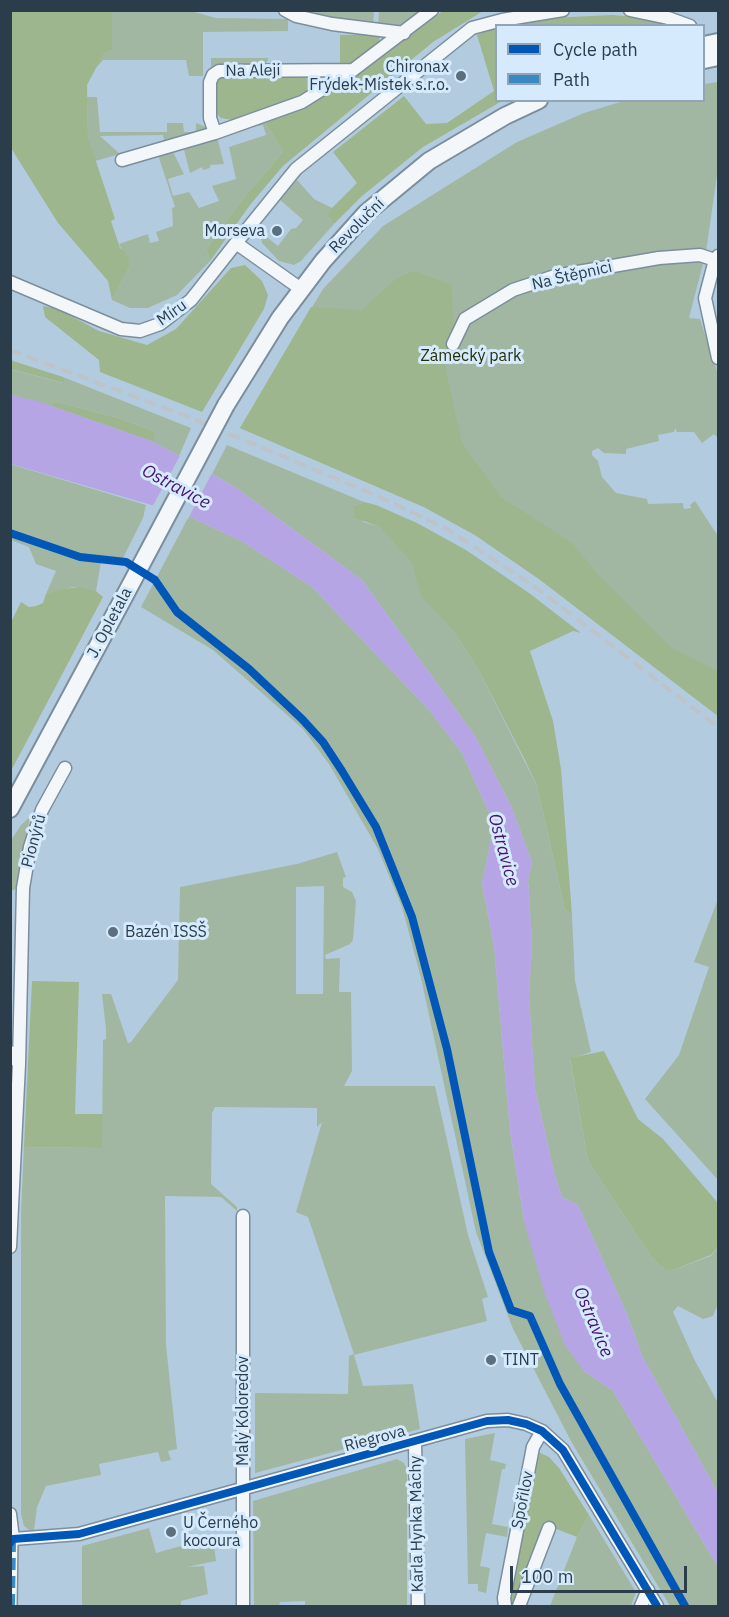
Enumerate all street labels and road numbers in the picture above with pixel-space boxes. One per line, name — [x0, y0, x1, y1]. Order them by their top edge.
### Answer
street label: Na Aleji — [225, 61, 281, 81]
street label: Revoluční — [325, 194, 389, 258]
street label: Na Štěpnici — [530, 257, 614, 295]
street label: Míru — [153, 296, 191, 330]
street label: J. Opletala — [84, 585, 136, 661]
street label: Pionýrů — [18, 812, 50, 870]
street label: Malý Koloredov — [233, 1356, 253, 1466]
street label: Riegrova — [342, 1422, 408, 1456]
street label: Karla Hynka Máchy — [406, 1456, 428, 1592]
street label: Spořilov — [508, 1469, 538, 1531]

